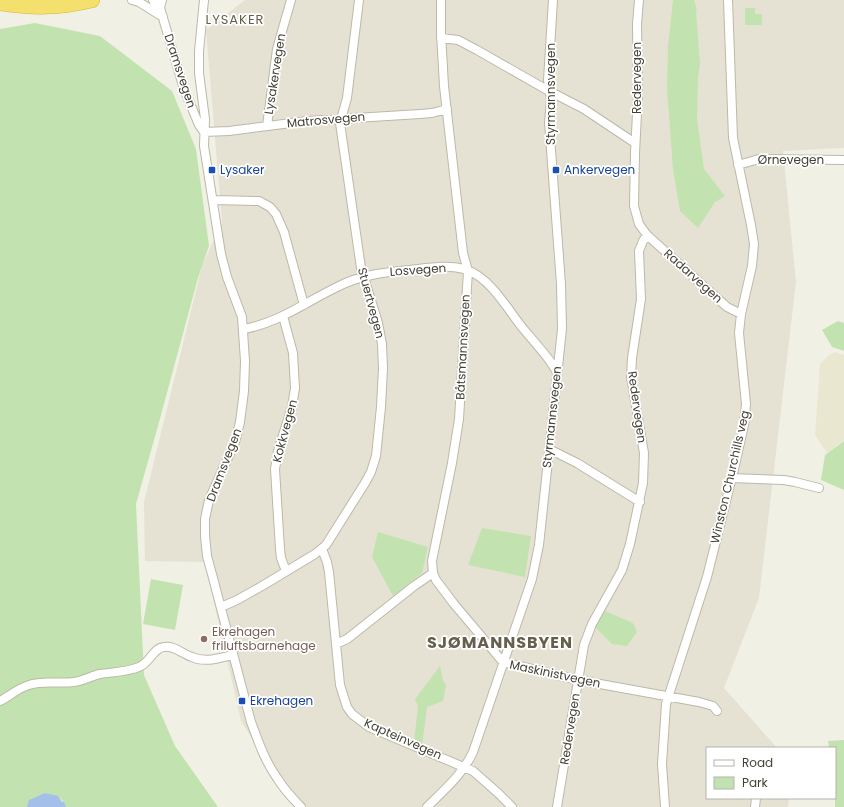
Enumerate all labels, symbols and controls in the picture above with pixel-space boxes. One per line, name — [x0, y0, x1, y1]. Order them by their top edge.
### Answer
district label: LYSAKER — [206, 10, 264, 29]
street label: Dramsvegen — [160, 32, 200, 110]
street label: Lysakervegen — [260, 32, 289, 116]
street label: Redervegen — [628, 42, 645, 114]
street label: Styrmannsvegen — [542, 43, 559, 145]
street label: Matrosvegen — [286, 108, 366, 131]
street label: Ørnevegen — [758, 151, 824, 168]
place label: Lysaker — [220, 161, 265, 178]
place label: Ankervegen — [564, 161, 635, 178]
marker: Lysaker — [207, 165, 217, 175]
marker: Ankervegen — [551, 165, 561, 175]
street label: Radarvegen — [660, 245, 726, 307]
street label: Losvegen — [389, 259, 447, 280]
street label: Stuertvegen — [354, 266, 389, 340]
street label: Båtsmannsvegen — [451, 294, 474, 400]
street label: Styrmannsvegen — [538, 365, 565, 469]
street label: Redervegen — [624, 370, 651, 444]
street label: Kokkvegen — [268, 397, 301, 464]
street label: Winston Churchills veg — [706, 409, 753, 545]
street label: Dramsvegen — [202, 426, 245, 504]
place label: Ekrehagen friluftsbarnehage — [212, 623, 316, 654]
district label: SJØMANNSBYEN — [427, 631, 573, 654]
marker: Ekrehagen friluftsbarnehage — [199, 634, 209, 644]
street label: Maskinistvegen — [508, 656, 602, 691]
place label: Ekrehagen — [250, 692, 313, 709]
street label: Redervegen — [555, 692, 584, 766]
marker: Ekrehagen — [237, 696, 247, 706]
street label: Kapteinvegen — [362, 714, 445, 763]
legend — [706, 747, 836, 799]
text: Road — [742, 754, 773, 771]
text: Park — [742, 774, 769, 791]

